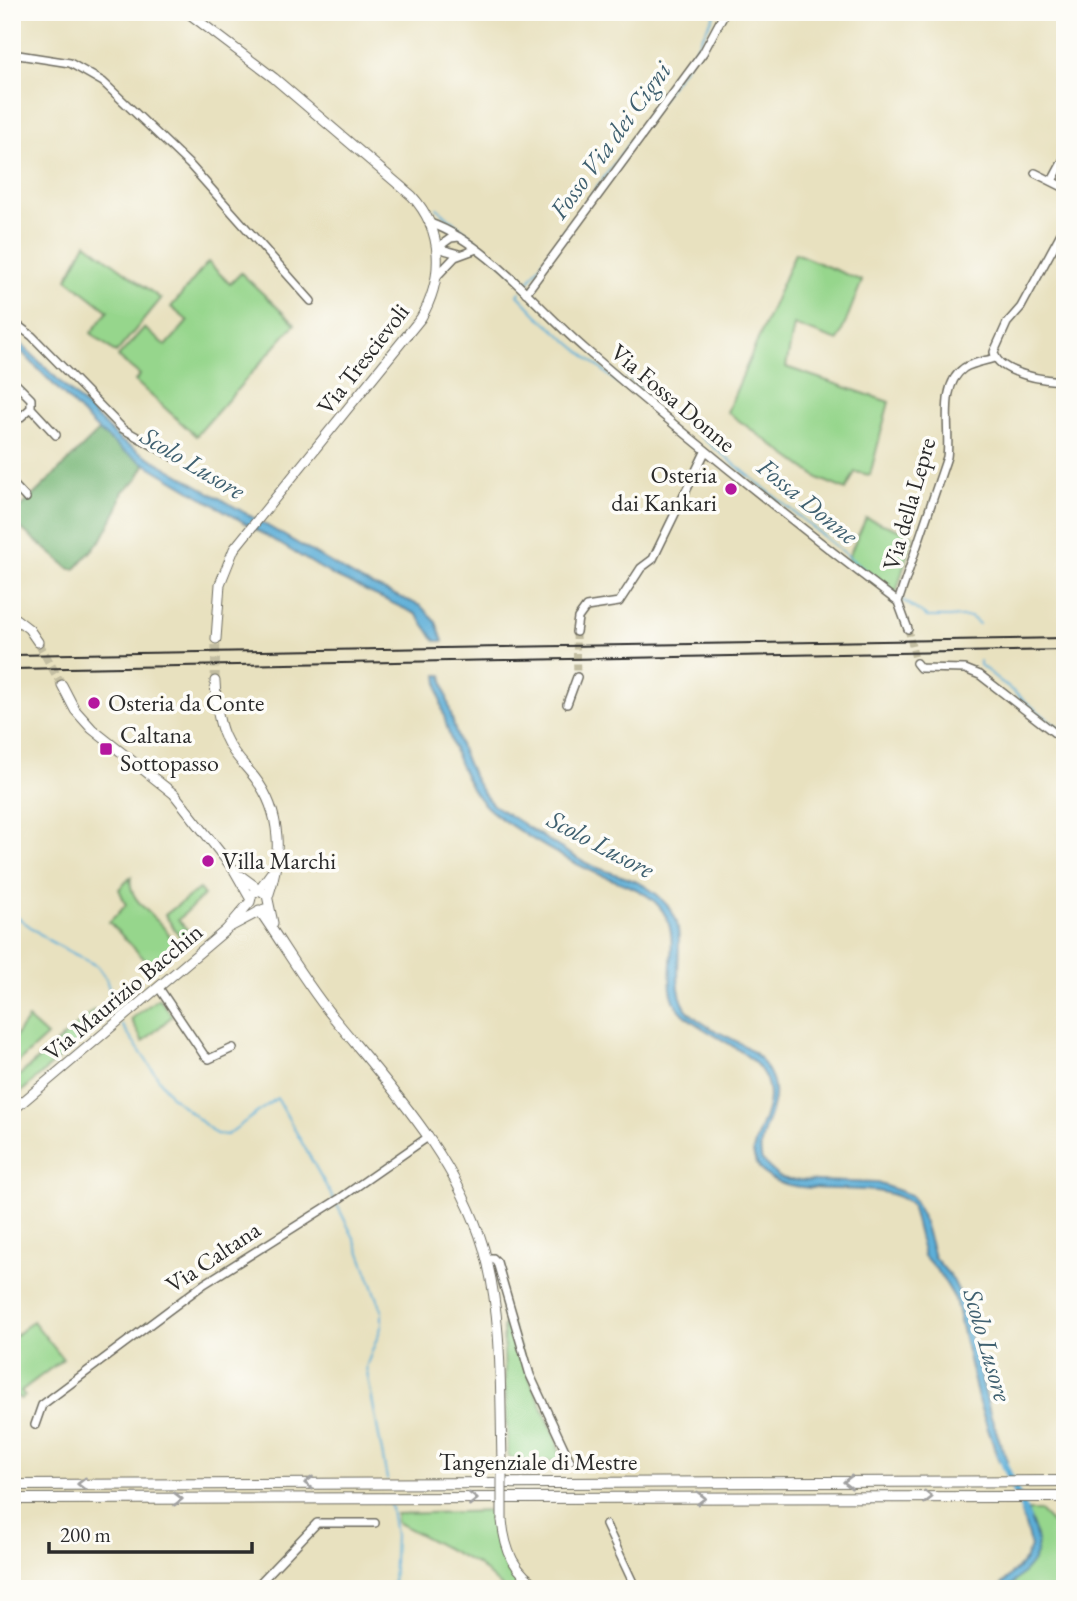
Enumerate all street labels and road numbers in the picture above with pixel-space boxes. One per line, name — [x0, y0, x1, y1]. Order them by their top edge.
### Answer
street label: Via Trescievoli — [310, 297, 416, 421]
street label: Via Fossa Donne — [604, 336, 742, 459]
street label: Via della Lepre — [875, 434, 942, 574]
street label: Via Maurizio Bacchin — [37, 916, 209, 1067]
street label: Via Caltana — [159, 1213, 266, 1300]
street label: Tangenziale di Mestre — [439, 1446, 637, 1477]

